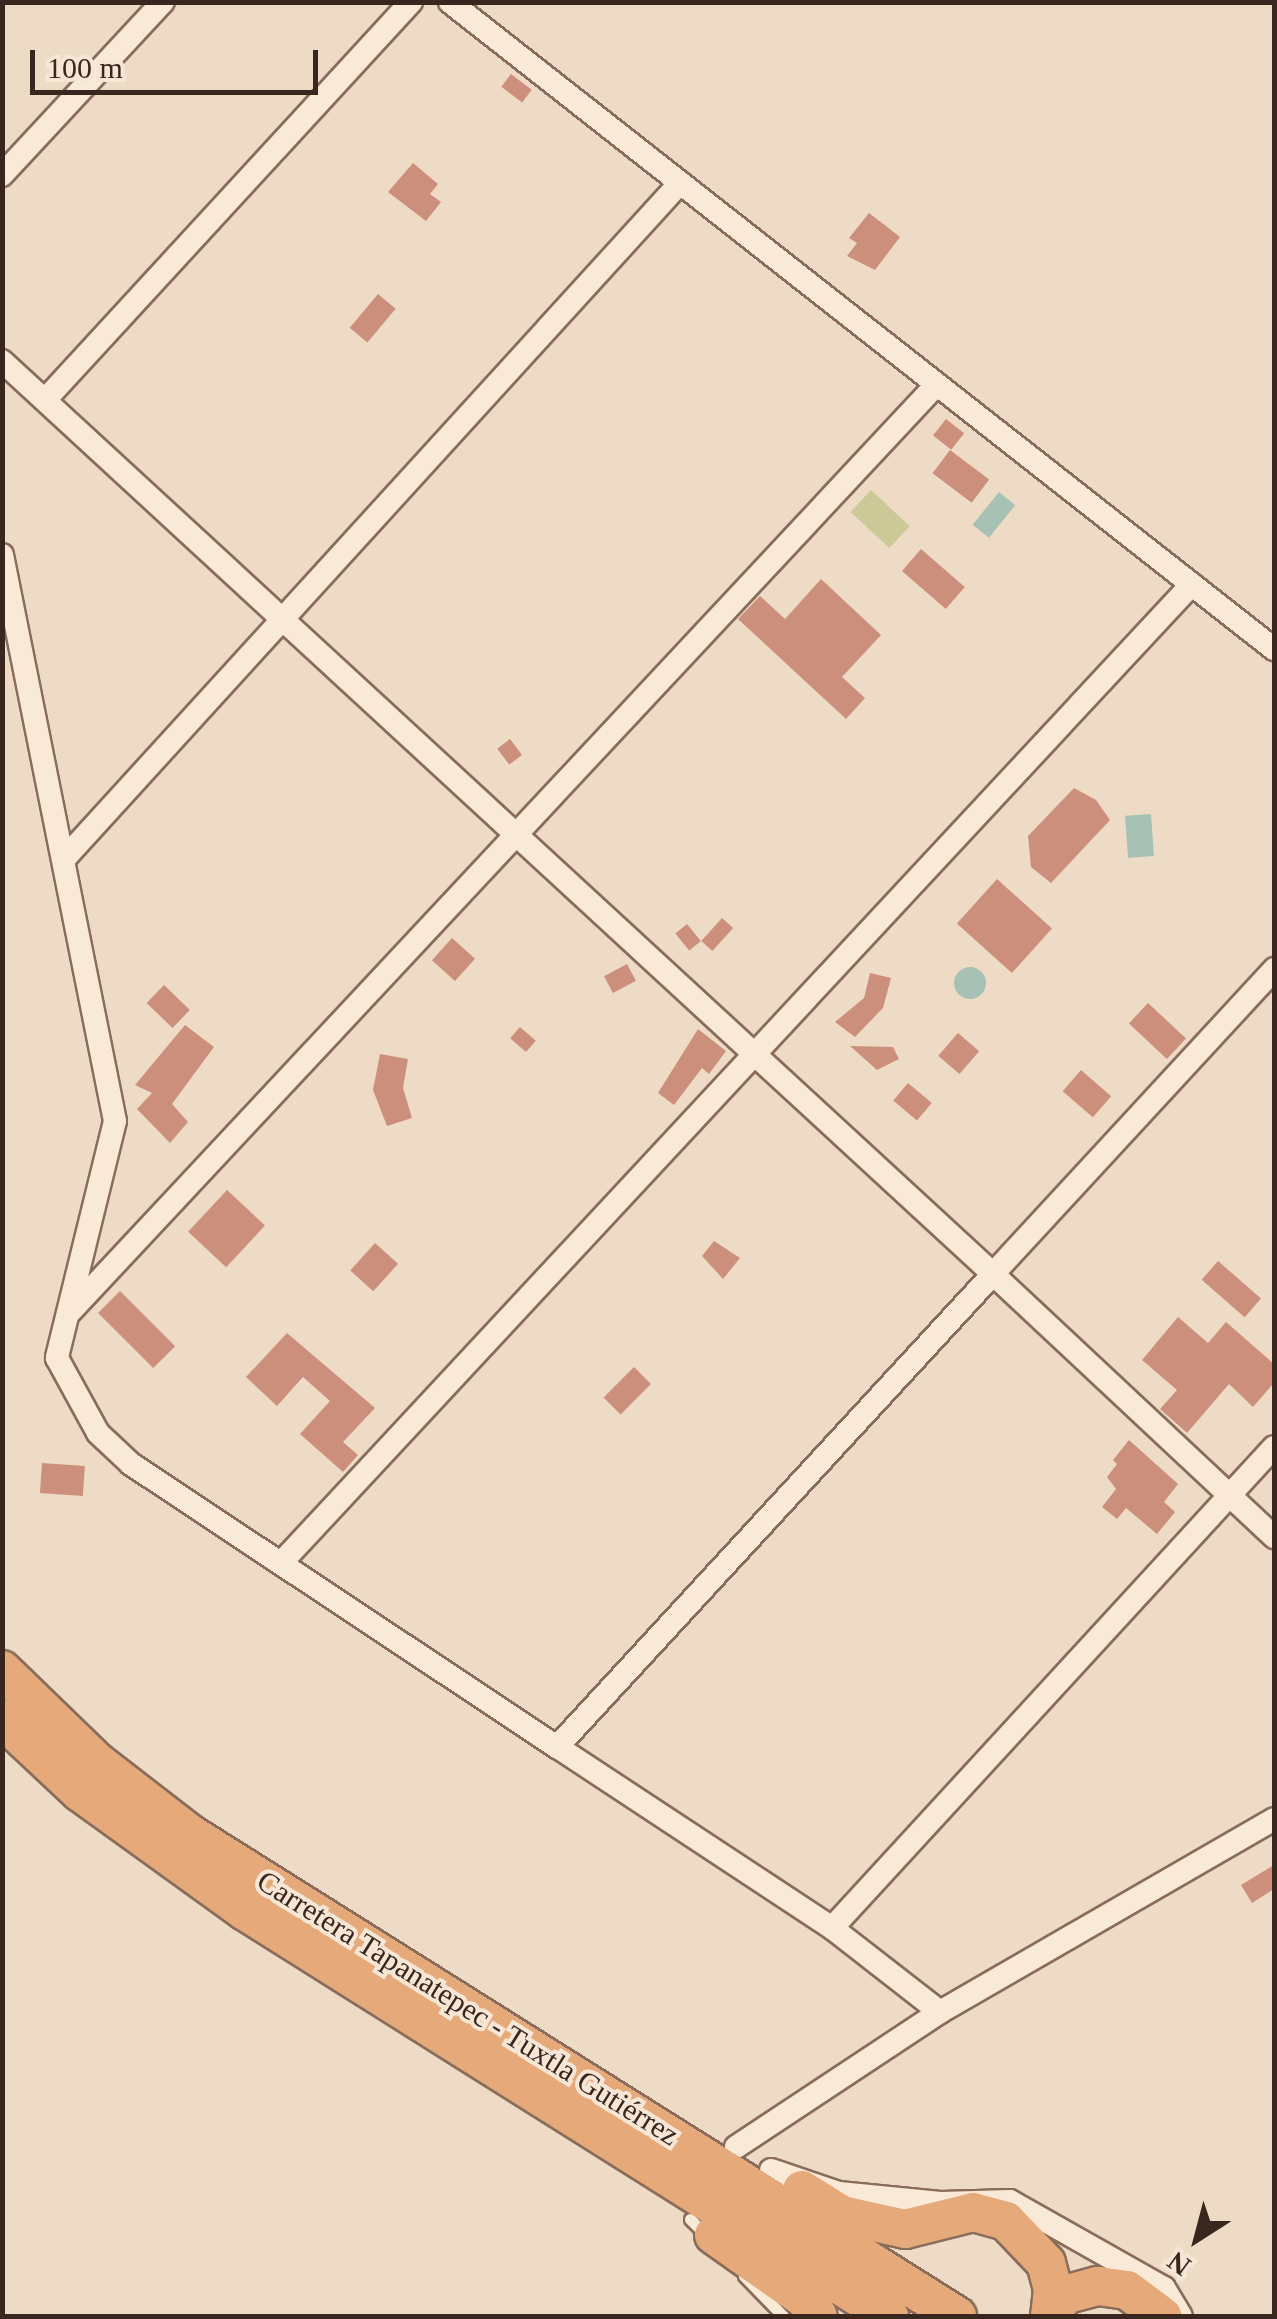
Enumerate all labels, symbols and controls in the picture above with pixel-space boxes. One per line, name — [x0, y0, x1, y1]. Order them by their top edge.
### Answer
scale bar — [35, 30, 322, 92]
text: 100 m — [47, 51, 123, 84]
street label: Carretera Tapanatepec - Tuxtla Gutiérrez — [250, 1862, 686, 2154]
north arrow — [1147, 2189, 1247, 2289]
text: N — [1162, 2245, 1196, 2282]

